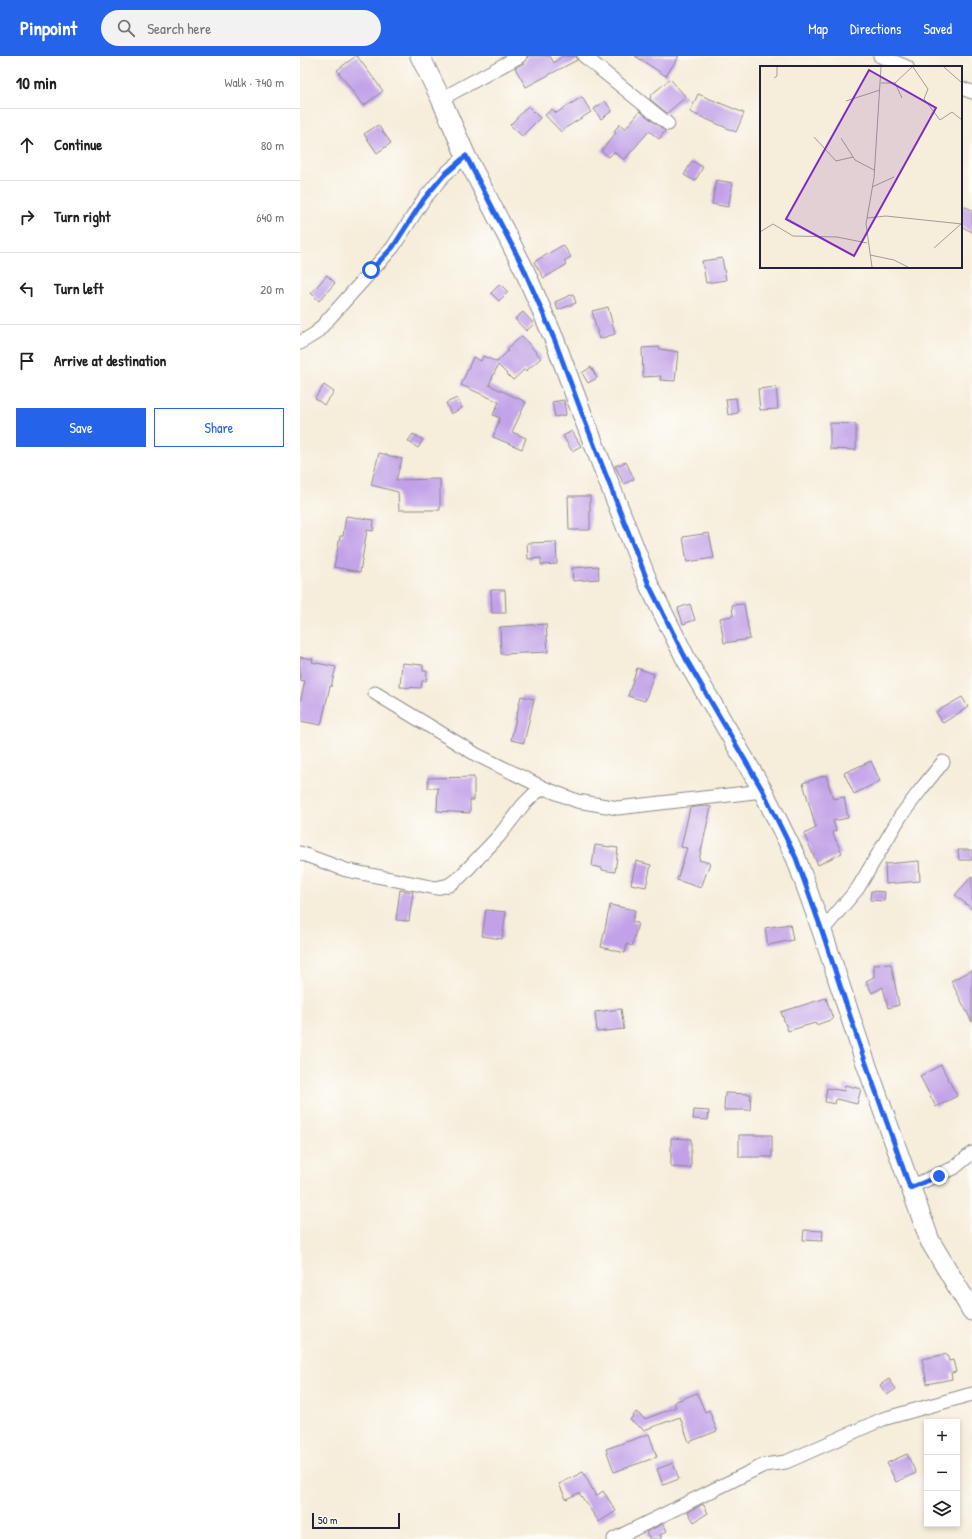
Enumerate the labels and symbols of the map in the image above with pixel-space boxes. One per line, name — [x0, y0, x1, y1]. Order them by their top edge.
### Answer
inset map — [760, 66, 962, 268]
route start — [362, 261, 380, 279]
route end — [930, 1167, 948, 1185]
scale bar — [312, 1511, 400, 1530]

